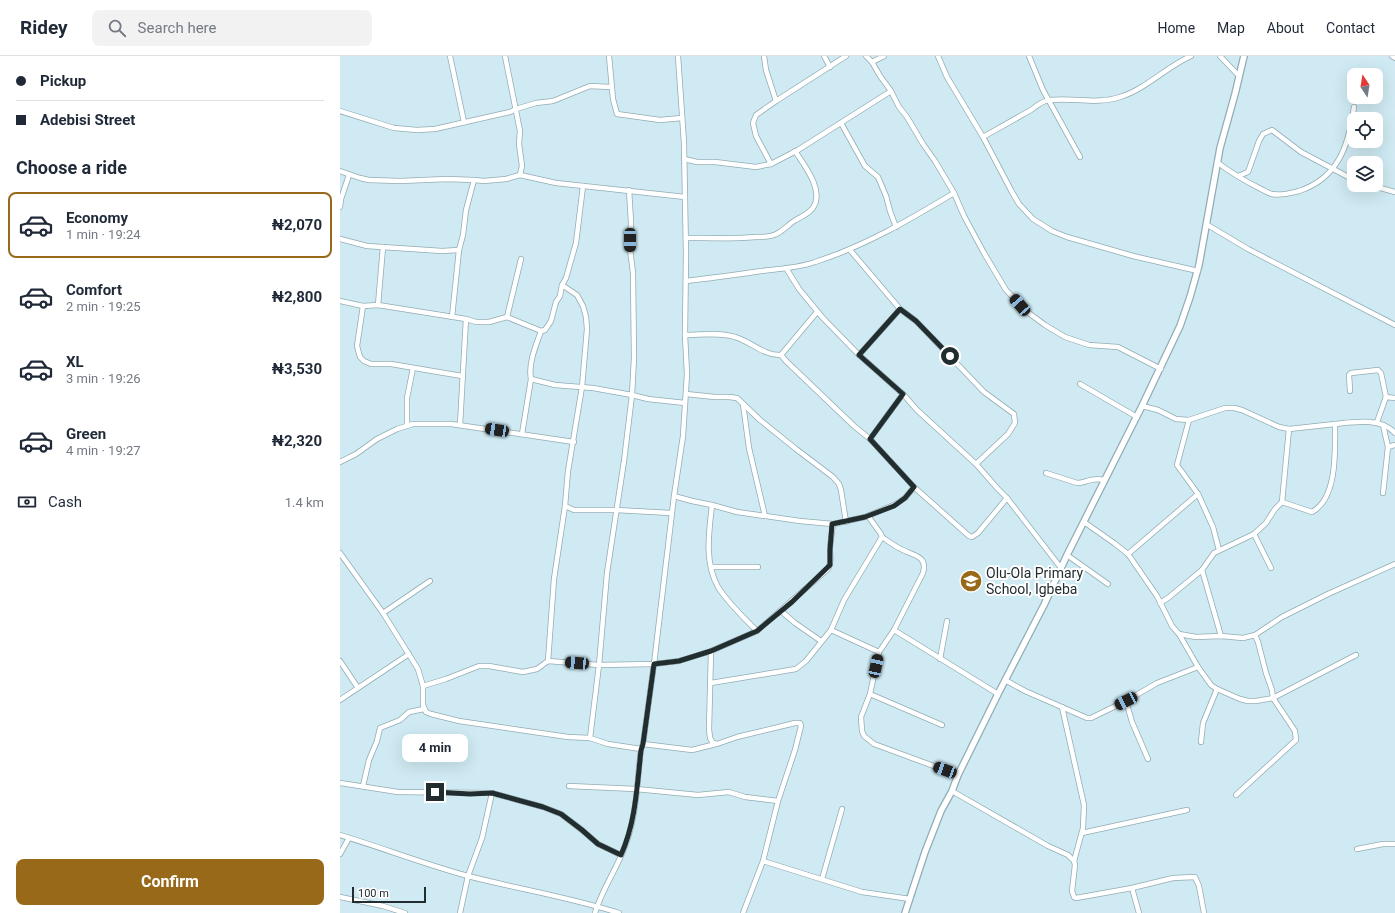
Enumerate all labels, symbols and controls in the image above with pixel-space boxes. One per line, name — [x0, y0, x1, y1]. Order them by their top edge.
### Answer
search box — [92, 10, 372, 46]
text: Ridey — [20, 16, 68, 39]
icon: search — [106, 17, 128, 39]
text: Search here — [138, 19, 217, 37]
text: Home — [1157, 20, 1195, 36]
text: Map — [1217, 20, 1245, 36]
text: About — [1267, 20, 1304, 36]
text: Contact — [1326, 20, 1375, 36]
north arrow — [1347, 68, 1383, 104]
map controls — [1347, 68, 1383, 192]
text: Pickup — [40, 72, 86, 90]
text: Adebisi Street — [40, 111, 135, 129]
button: locate — [1347, 112, 1383, 148]
button: layers — [1347, 156, 1383, 192]
text: Choose a ride — [16, 157, 127, 178]
icon: car — [18, 207, 54, 243]
text: Economy — [66, 209, 128, 227]
text: ₦2,070 — [272, 216, 322, 234]
text: 1 min · 19:24 — [66, 227, 141, 242]
car — [624, 228, 636, 252]
icon: car — [18, 279, 54, 315]
text: Comfort — [66, 281, 122, 299]
text: ₦2,800 — [272, 288, 322, 306]
car — [1008, 292, 1032, 318]
text: 2 min · 19:25 — [66, 299, 141, 314]
route start — [941, 347, 959, 365]
icon: car — [18, 351, 54, 387]
text: XL — [66, 353, 84, 371]
text: ₦3,530 — [272, 360, 322, 378]
text: 3 min · 19:26 — [66, 371, 141, 386]
car — [484, 422, 510, 438]
icon: car — [18, 423, 54, 459]
text: Green — [66, 425, 106, 443]
text: ₦2,320 — [272, 432, 322, 450]
text: 4 min · 19:27 — [66, 443, 141, 458]
icon: cash — [16, 491, 38, 513]
text: Cash — [48, 493, 82, 511]
text: 1.4 km — [285, 495, 324, 510]
place label: Olu-Ola Primary School, Igbeba — [986, 565, 1083, 597]
school or university icon: Olu-Ola Primary School, Igbeba — [958, 568, 984, 594]
car — [868, 653, 884, 679]
car — [565, 656, 589, 670]
car — [1113, 690, 1139, 712]
callout: 4 min — [402, 734, 468, 762]
text: 4 min — [419, 740, 451, 755]
car — [932, 760, 958, 780]
route end — [426, 783, 444, 801]
button: Confirm — [16, 859, 324, 905]
scale bar — [352, 885, 426, 904]
text: 100 m — [358, 887, 389, 900]

